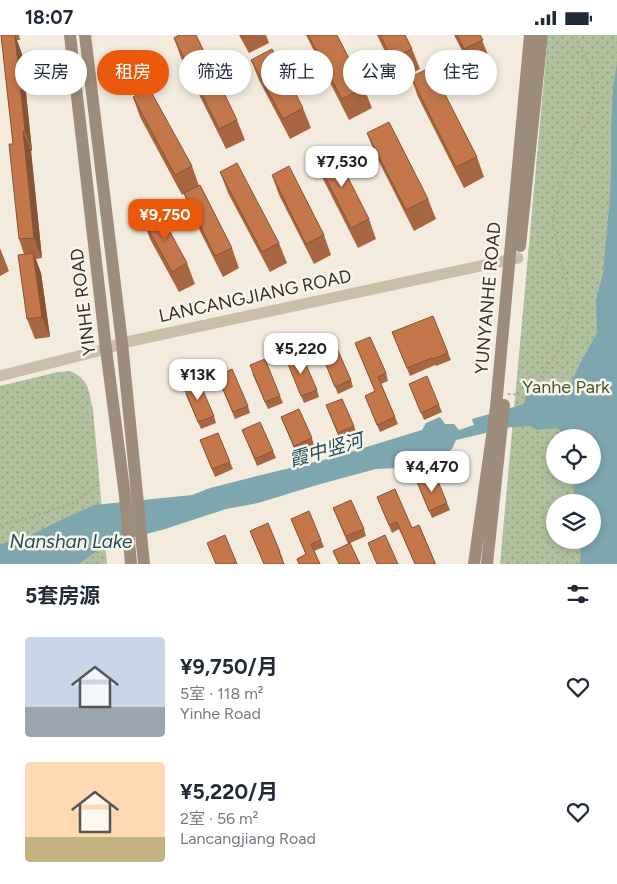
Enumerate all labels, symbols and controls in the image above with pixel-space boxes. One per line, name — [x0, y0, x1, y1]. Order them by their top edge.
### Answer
text: 18:07 — [25, 6, 73, 29]
chip: 买房 — [15, 50, 87, 95]
chip: 租房 — [97, 50, 169, 95]
chip: 筛选 — [179, 50, 251, 95]
chip: 新上 — [261, 50, 333, 95]
chip: 公寓 — [343, 50, 415, 95]
chip: 住宅 — [425, 50, 497, 95]
pin: ¥7,530 — [301, 145, 383, 188]
text: ¥7,530 — [316, 152, 368, 171]
pin: ¥9,750 — [124, 199, 206, 241]
text: ¥9,750 — [139, 205, 191, 224]
street label: YUNYANHE ROAD — [470, 221, 506, 375]
street label: YINHE ROAD — [65, 247, 101, 357]
street label: LANCANGJIANG ROAD — [157, 265, 353, 327]
pin: ¥5,220 — [260, 333, 342, 375]
text: ¥5,220 — [275, 339, 327, 358]
pin: ¥13K — [168, 359, 228, 401]
text: ¥13K — [180, 365, 216, 384]
park label: Yanhe Park — [522, 376, 610, 398]
water label: 霞中竖河 — [286, 427, 370, 472]
map controls — [546, 429, 601, 549]
button: locate — [546, 429, 601, 484]
pin: ¥4,470 — [391, 451, 473, 493]
text: ¥4,470 — [405, 457, 459, 476]
button: layers — [546, 494, 601, 549]
water label: Nanshan Lake — [10, 530, 133, 553]
icon: filters — [564, 580, 592, 608]
text: 5套房源 — [25, 583, 100, 608]
text: ¥9,750/月 — [180, 654, 278, 679]
icon: home — [65, 657, 125, 717]
icon: heart — [564, 673, 592, 701]
text: 5室 · 118 m² — [180, 684, 264, 703]
text: Yinhe Road — [180, 704, 261, 723]
text: ¥5,220/月 — [180, 779, 278, 804]
icon: home — [65, 782, 125, 842]
icon: heart — [564, 798, 592, 826]
text: 2室 · 56 m² — [180, 809, 259, 828]
text: Lancangjiang Road — [180, 829, 316, 848]

